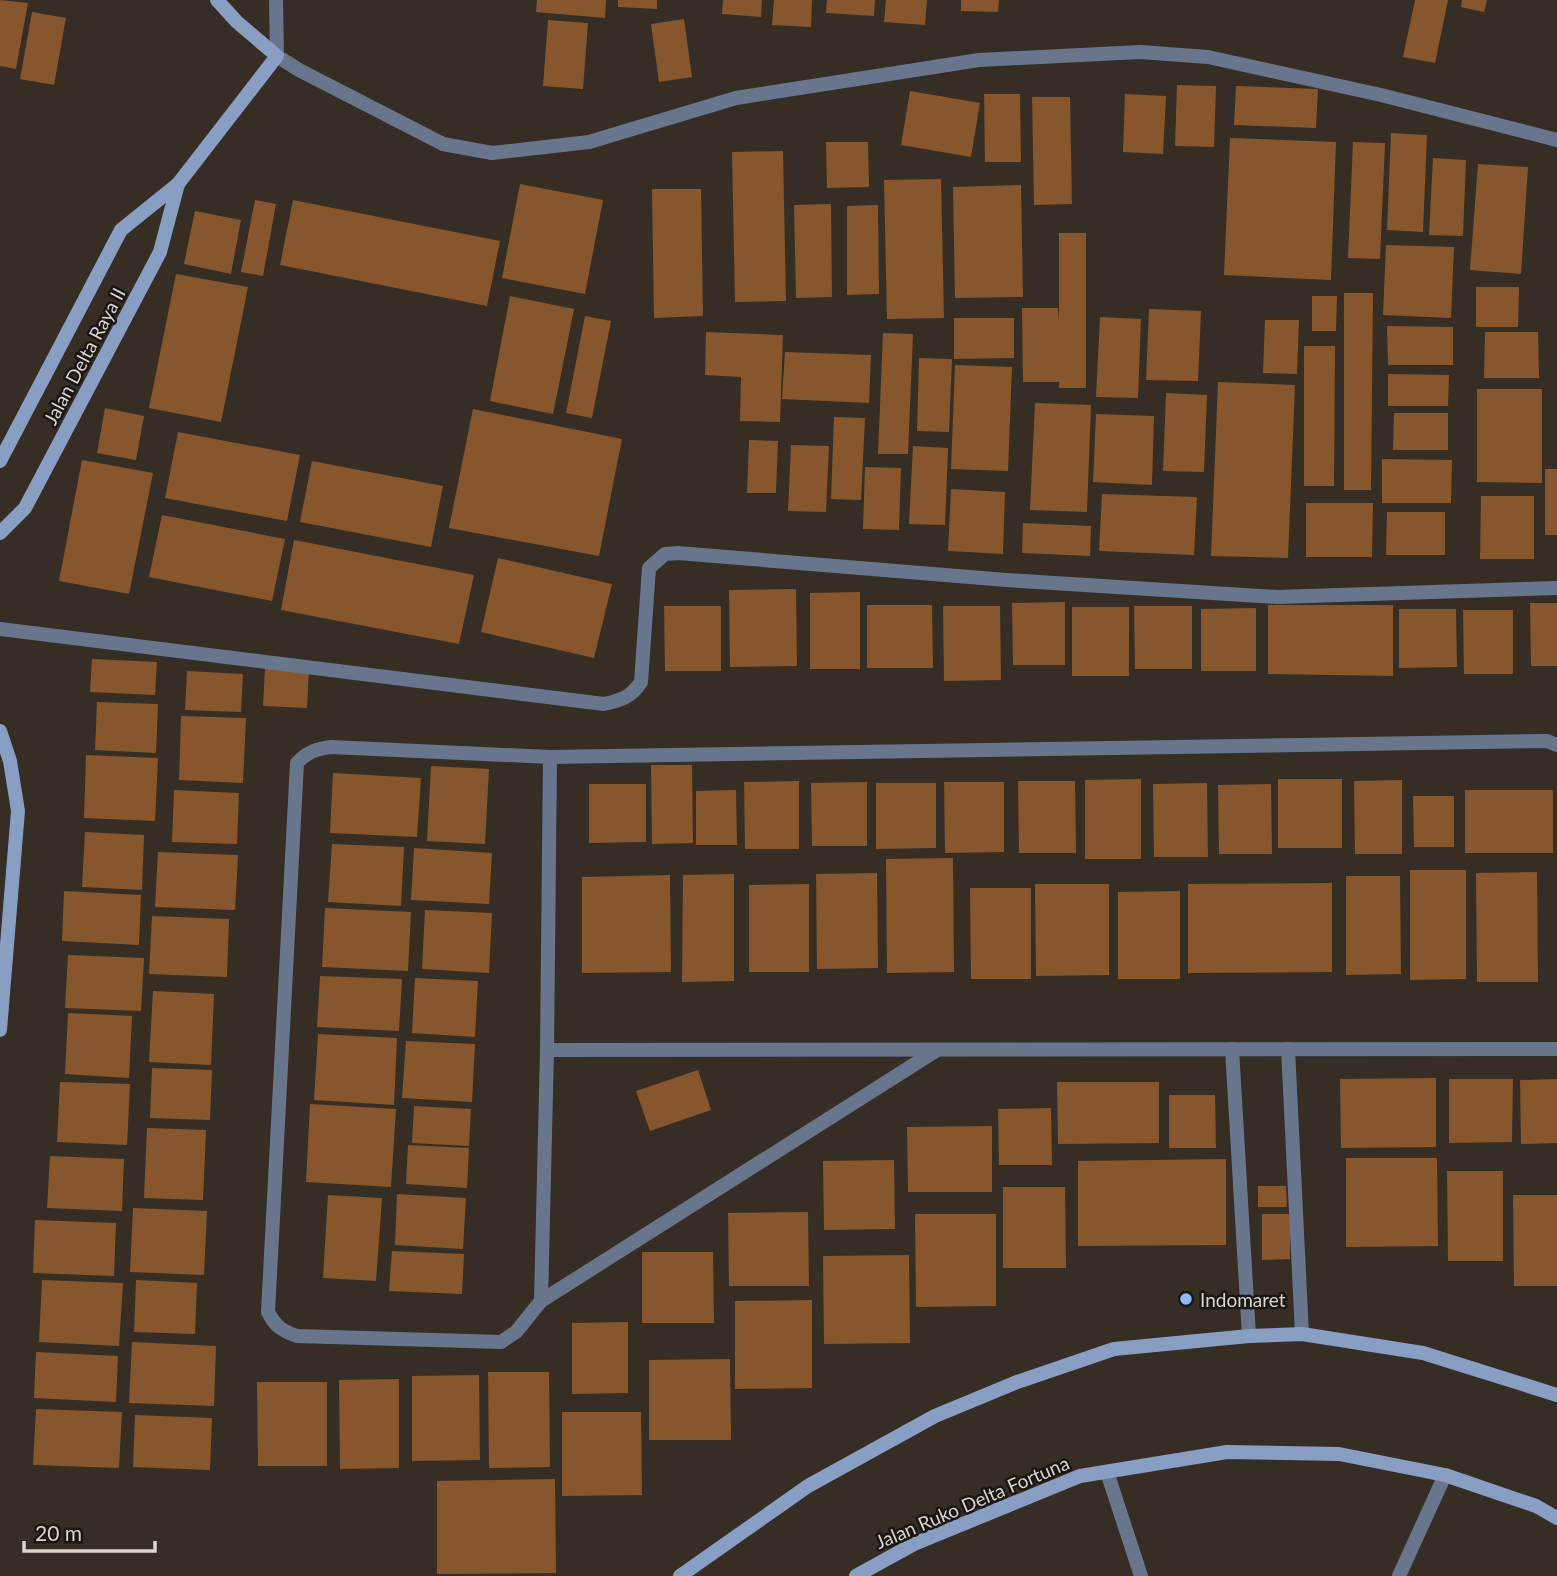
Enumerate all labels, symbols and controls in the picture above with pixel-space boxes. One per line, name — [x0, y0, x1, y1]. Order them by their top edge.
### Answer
street label: Jalan Delta Raya II — [38, 284, 130, 428]
place label: Indomaret — [1200, 1288, 1286, 1311]
marker: Indomaret — [1178, 1291, 1194, 1307]
street label: Jalan Ruko Delta Fortuna — [872, 1451, 1072, 1553]
scale bar — [24, 1510, 156, 1554]
text: 20 m — [35, 1520, 82, 1545]

